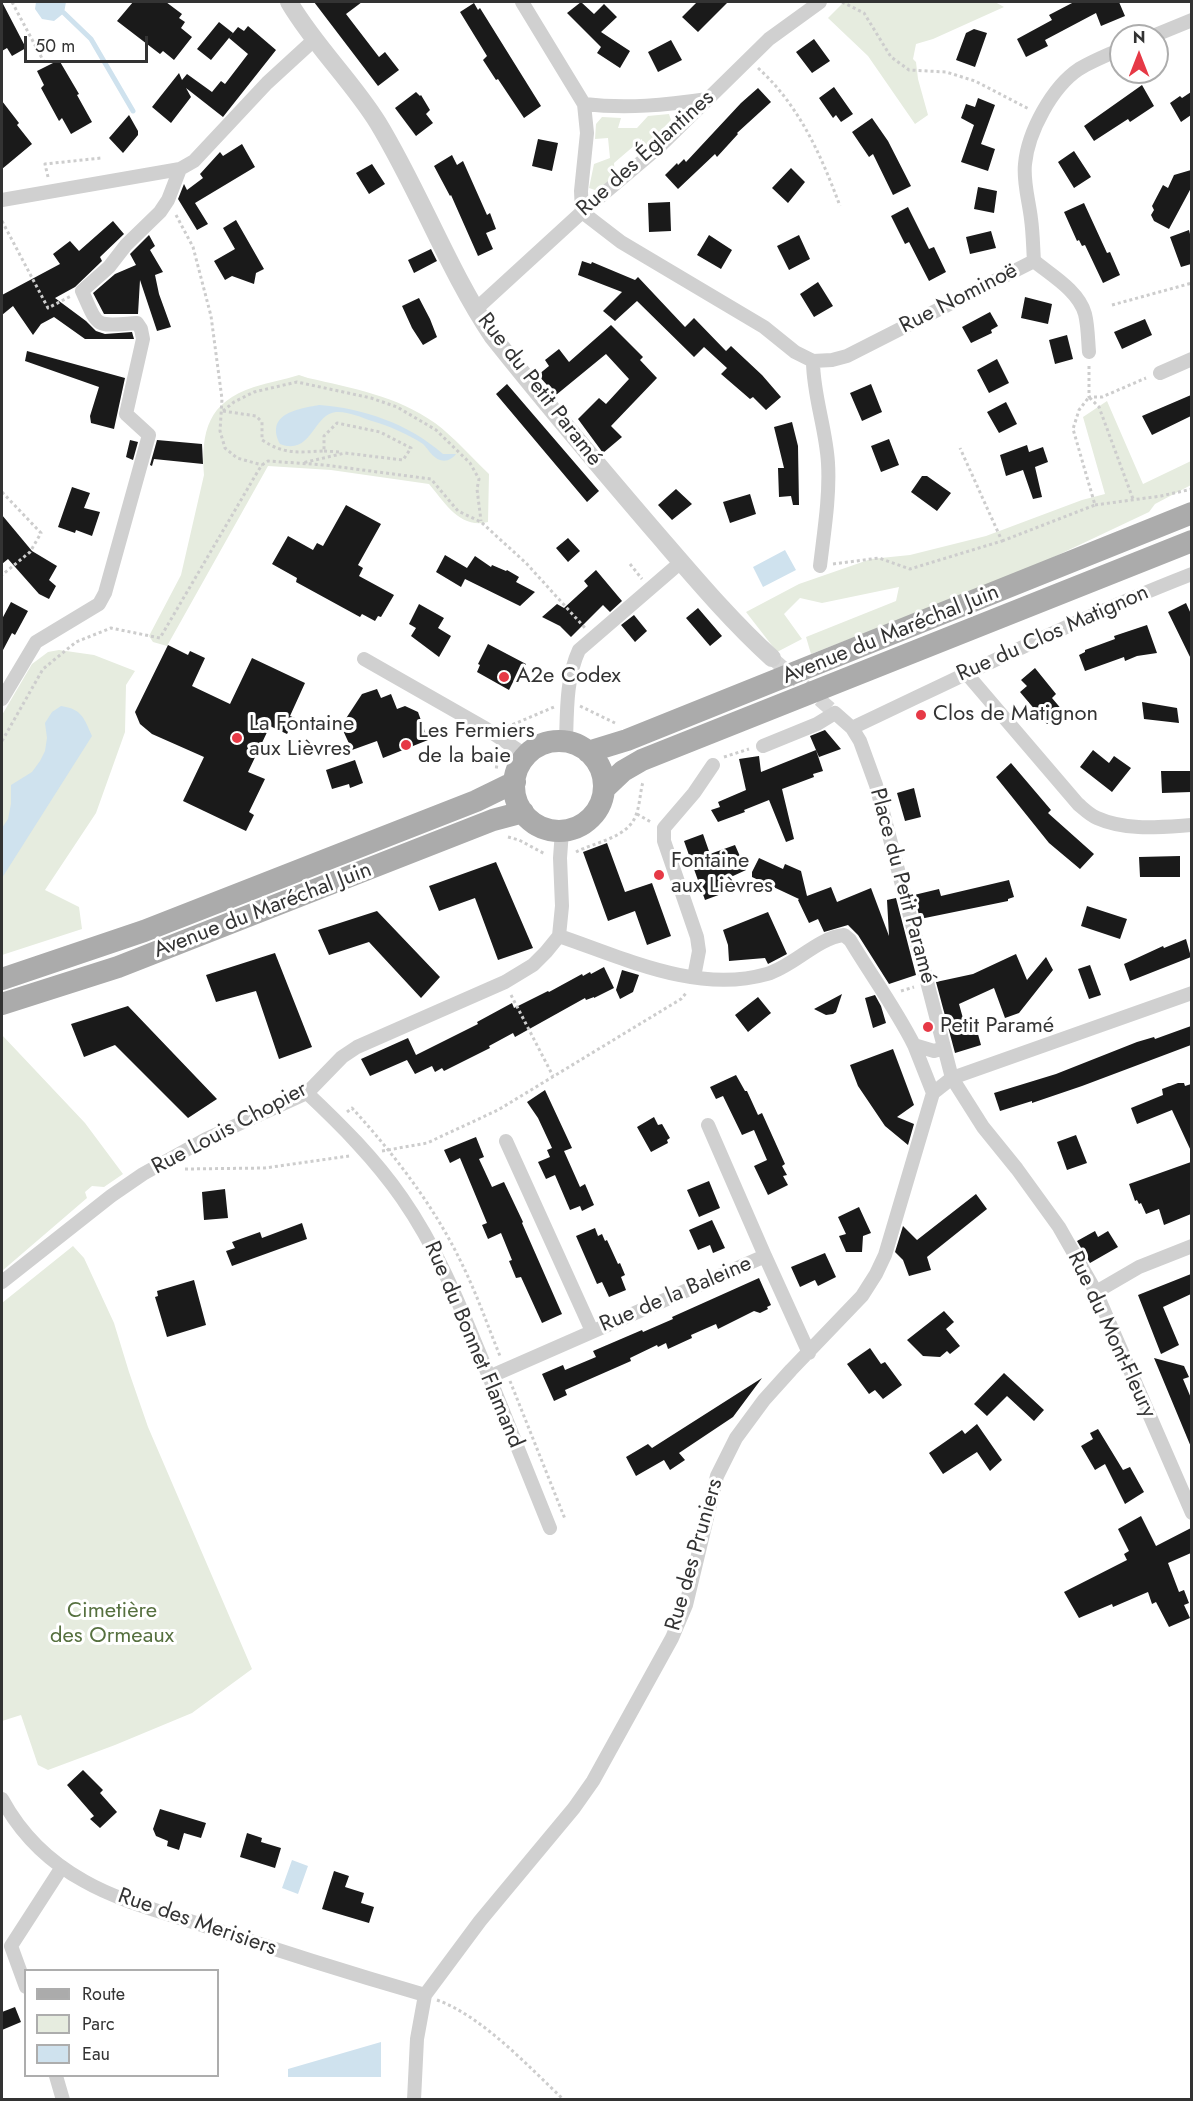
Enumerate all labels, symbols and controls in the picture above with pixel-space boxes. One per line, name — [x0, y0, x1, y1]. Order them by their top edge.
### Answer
scale bar — [27, 24, 152, 62]
north arrow — [1109, 24, 1169, 84]
text: N — [1133, 26, 1145, 49]
text: 50 m — [35, 33, 75, 59]
street label: Rue des Églantines — [572, 85, 720, 223]
street label: Rue Nominoë — [896, 258, 1022, 340]
street label: Rue du Petit Paramé — [471, 308, 607, 472]
street label: Avenue du Maréchal Juin — [779, 579, 1003, 691]
street label: Rue du Clos Matignon — [953, 580, 1153, 688]
place label: A2e Codex — [516, 664, 621, 690]
marker: A2e Codex — [497, 670, 511, 684]
place label: Clos de Matignon — [933, 702, 1098, 728]
marker: Clos de Matignon — [914, 708, 928, 722]
place label: La Fontaine aux Lièvres — [249, 712, 354, 764]
place label: Les Fermiers de la baie — [418, 719, 535, 770]
marker: La Fontaine aux Lièvres — [230, 731, 244, 745]
marker: Les Fermiers de la baie — [399, 738, 413, 752]
street label: Place du Petit Paramé — [863, 785, 941, 987]
place label: Fontaine aux Lièvres — [671, 849, 773, 900]
street label: Avenue du Maréchal Juin — [150, 857, 376, 965]
marker: Fontaine aux Lièvres — [652, 868, 666, 882]
place label: Petit Paramé — [940, 1014, 1054, 1040]
marker: Petit Paramé — [921, 1020, 935, 1034]
street label: Rue Louis Chopier — [148, 1077, 312, 1181]
street label: Rue du Bonnet Flamand — [418, 1238, 528, 1452]
street label: Rue du Mont-Fleury — [1061, 1248, 1161, 1422]
street label: Rue de la Baleine — [596, 1251, 756, 1339]
street label: Rue des Pruniers — [661, 1476, 729, 1634]
park label: Cimetière des Ormeaux — [50, 1599, 174, 1651]
street label: Rue des Merisiers — [114, 1884, 280, 1962]
legend — [24, 1969, 219, 2077]
text: Route — [82, 1981, 125, 2007]
text: Parc — [82, 2011, 115, 2037]
text: Eau — [82, 2041, 110, 2067]

